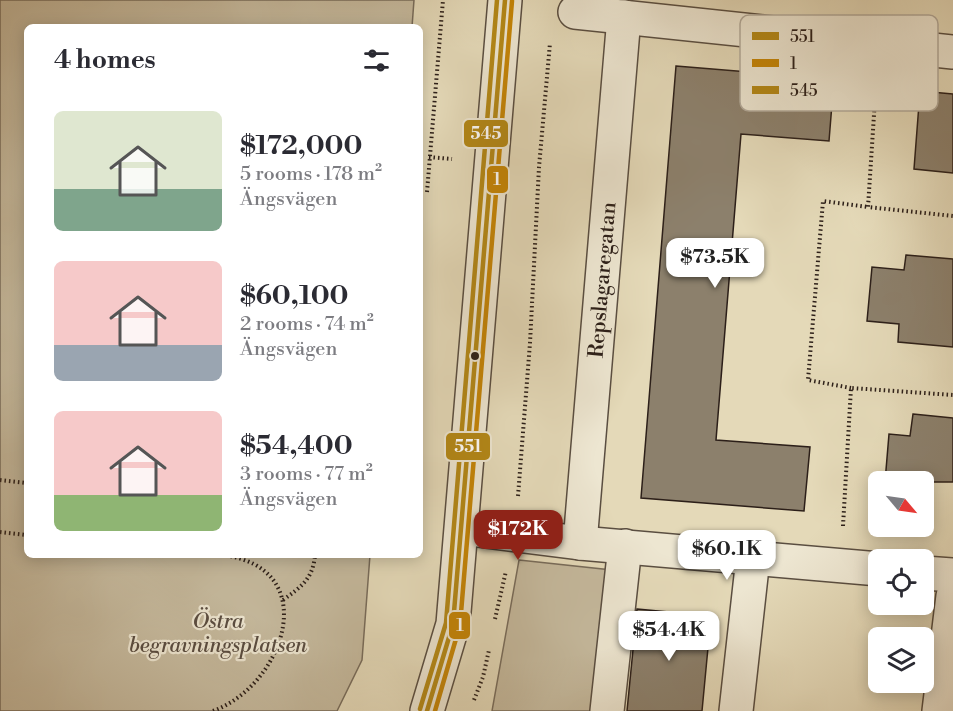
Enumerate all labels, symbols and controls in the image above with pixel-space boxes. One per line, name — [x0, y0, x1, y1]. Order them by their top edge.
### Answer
legend — [740, 15, 938, 111]
text: 551 — [790, 27, 815, 47]
text: 4 homes — [54, 44, 156, 76]
icon: filters — [360, 44, 393, 77]
text: 1 — [790, 54, 797, 74]
text: 545 — [790, 81, 818, 101]
line badge: 545 — [463, 119, 509, 148]
text: 545 — [471, 124, 501, 144]
text: $172,000 — [240, 130, 362, 162]
icon: home — [102, 135, 174, 207]
text: 5 rooms · 178 m² — [240, 162, 382, 187]
line badge: 1 — [486, 165, 509, 194]
text: 1 — [493, 170, 501, 190]
text: Ängsvägen — [240, 187, 337, 212]
street label: Repslagaregatan — [584, 200, 623, 359]
pin: $73.5K — [666, 238, 764, 289]
text: $73.5K — [680, 245, 750, 270]
text: $60,100 — [240, 280, 349, 312]
icon: home — [102, 285, 174, 357]
text: 2 rooms · 74 m² — [240, 312, 374, 337]
text: Ängsvägen — [240, 337, 337, 362]
unlabelled marker — [469, 350, 481, 362]
text: $54,400 — [240, 430, 353, 462]
line badge: 551 — [445, 432, 491, 461]
icon: home — [102, 435, 174, 507]
text: 551 — [454, 437, 482, 457]
text: 3 rooms · 77 m² — [240, 462, 373, 487]
north arrow — [868, 471, 934, 537]
map controls — [868, 471, 934, 693]
text: Ängsvägen — [240, 487, 337, 512]
pin: $172K — [476, 510, 560, 561]
text: $172K — [488, 517, 548, 542]
pin: $60.1K — [678, 530, 776, 581]
text: $60.1K — [692, 537, 762, 562]
button: locate — [868, 549, 934, 615]
park label: Östra begravningsplatsen — [129, 607, 307, 659]
line badge: 1 — [448, 611, 471, 640]
pin: $54.4K — [620, 611, 718, 662]
text: 1 — [456, 616, 464, 636]
text: $54.4K — [632, 618, 706, 643]
button: layers — [868, 627, 934, 693]

